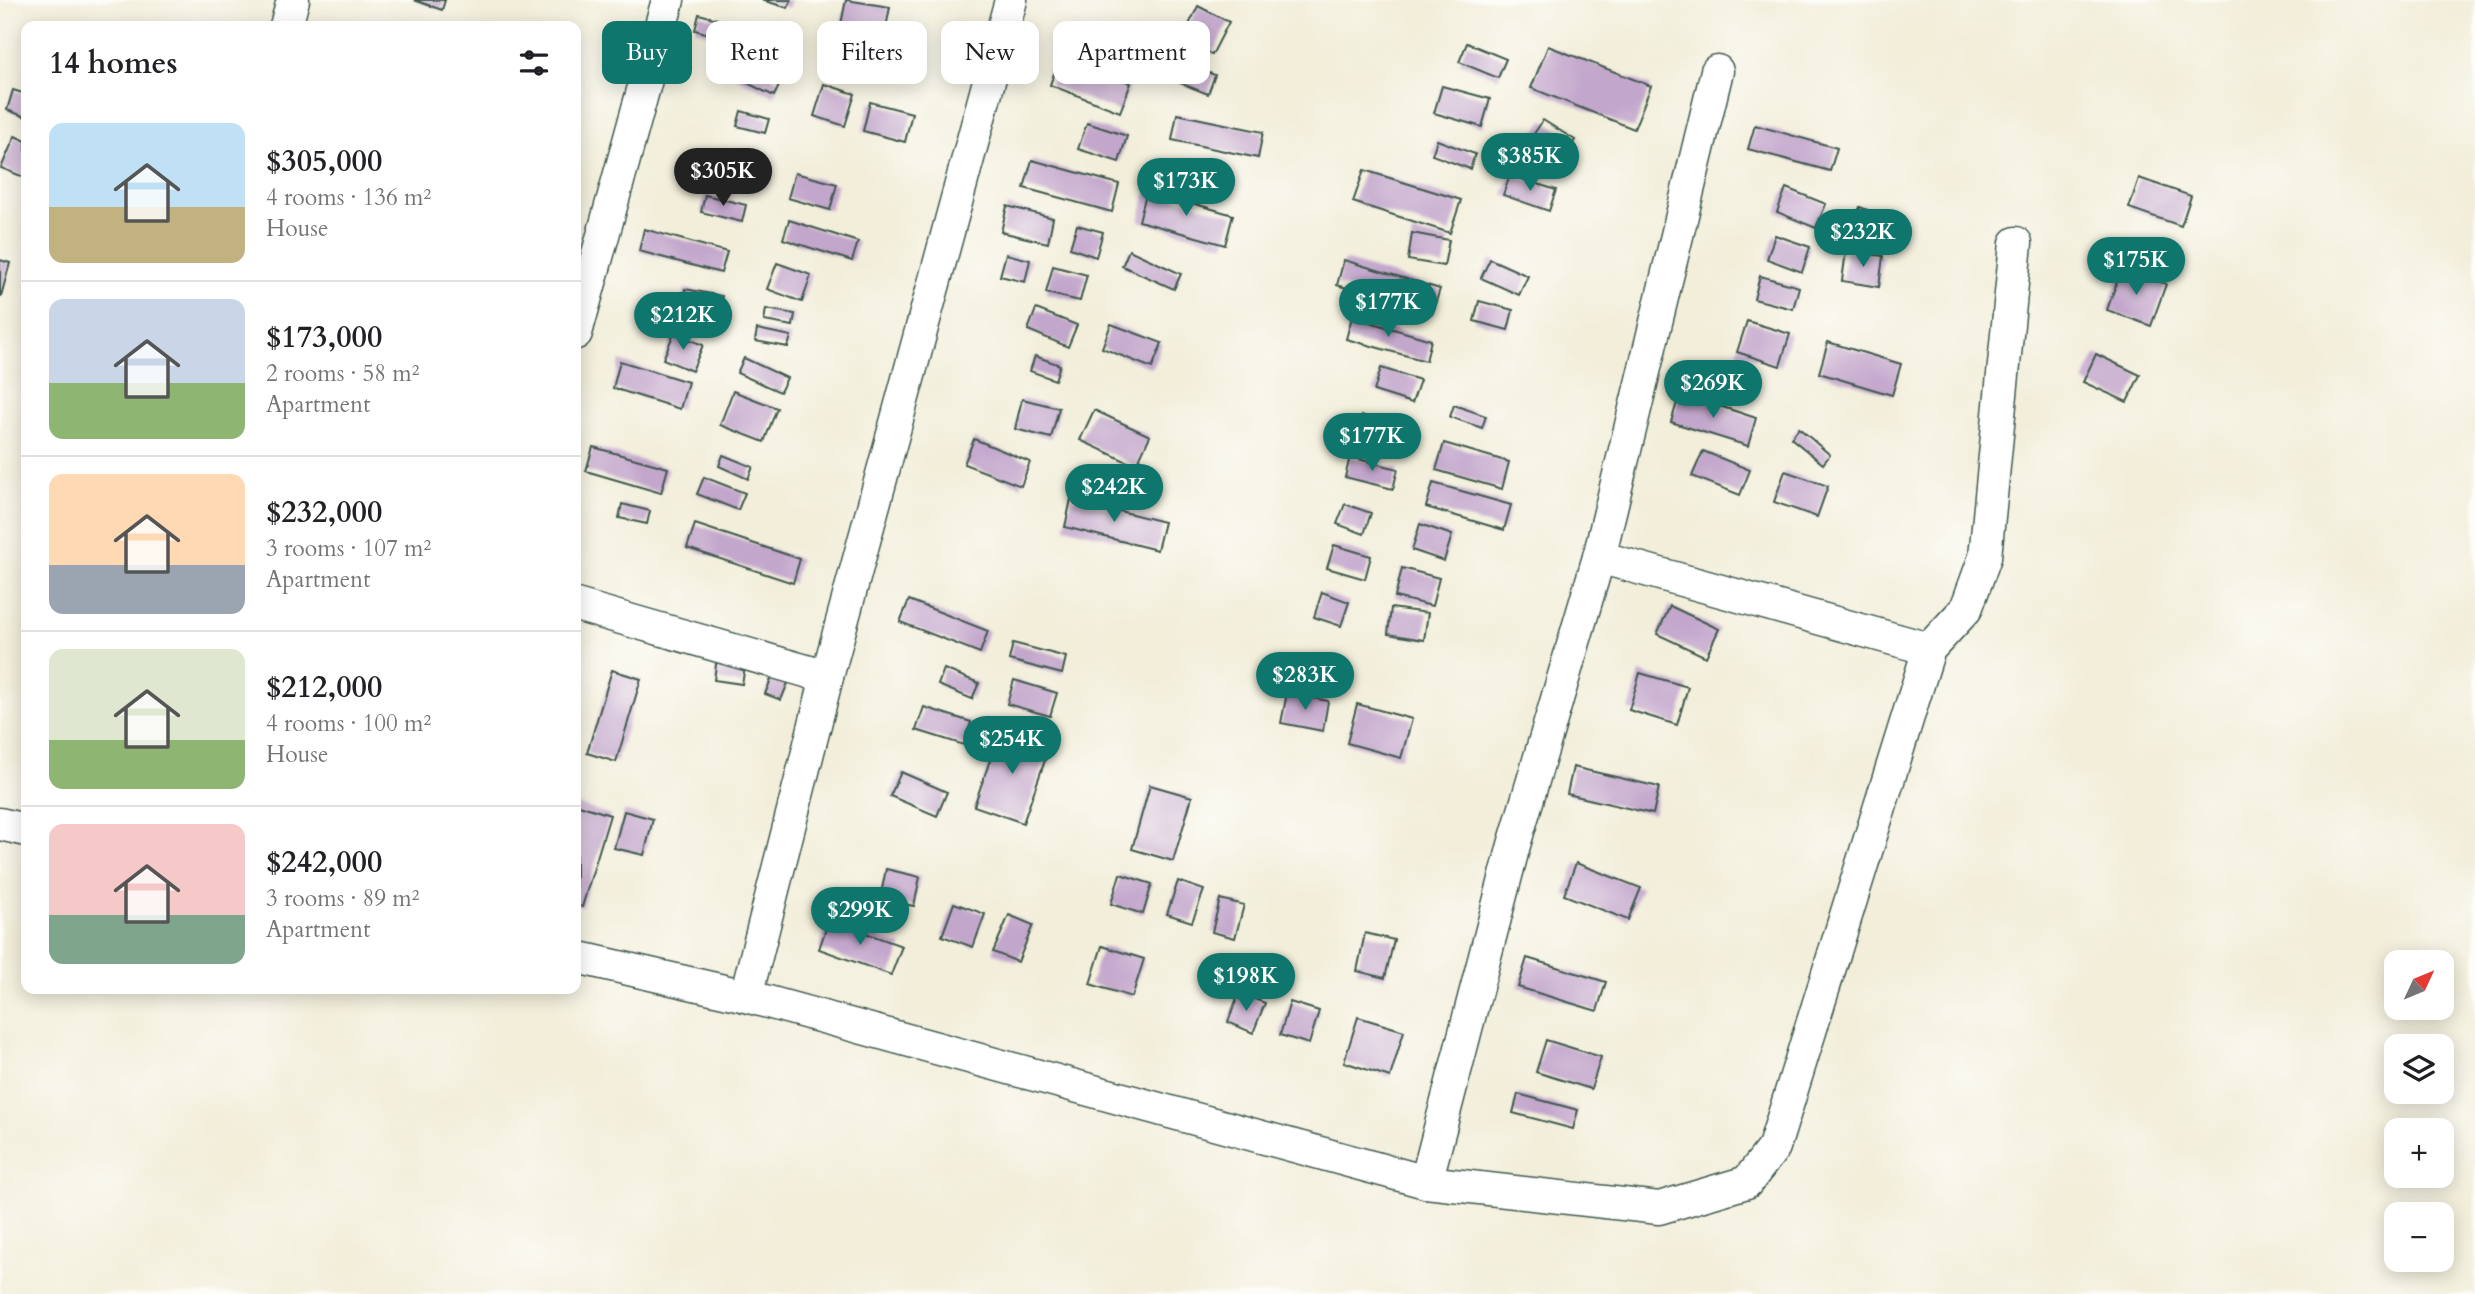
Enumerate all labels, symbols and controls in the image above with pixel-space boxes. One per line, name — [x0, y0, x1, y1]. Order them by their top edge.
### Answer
chip: Buy — [602, 21, 692, 84]
chip: Rent — [706, 21, 803, 84]
chip: Filters — [817, 21, 927, 84]
chip: New — [941, 21, 1039, 84]
chip: Apartment — [1053, 21, 1210, 84]
text: 14 homes — [49, 43, 178, 84]
icon: filters — [515, 44, 553, 82]
pin: $385K — [1481, 134, 1579, 193]
text: $385K — [1497, 140, 1563, 171]
text: $305,000 — [266, 141, 382, 182]
pin: $305K — [674, 148, 772, 208]
icon: home — [105, 151, 189, 235]
text: $305K — [690, 155, 756, 186]
pin: $173K — [1137, 158, 1235, 218]
text: $173K — [1153, 165, 1219, 196]
text: 4 rooms · 136 m² — [266, 182, 431, 213]
pin: $232K — [1814, 210, 1912, 269]
text: House — [266, 213, 328, 244]
text: $232K — [1830, 216, 1896, 247]
pin: $175K — [2087, 238, 2185, 297]
text: $175K — [2103, 244, 2169, 275]
pin: $177K — [1339, 280, 1437, 339]
text: $177K — [1355, 286, 1421, 317]
pin: $212K — [634, 292, 732, 352]
text: $212K — [650, 299, 716, 330]
text: $173,000 — [266, 317, 382, 358]
icon: home — [105, 327, 189, 411]
text: 2 rooms · 58 m² — [266, 358, 419, 389]
pin: $269K — [1664, 360, 1762, 420]
text: $269K — [1680, 367, 1746, 398]
text: Apartment — [266, 389, 370, 420]
pin: $177K — [1323, 414, 1421, 473]
text: $177K — [1339, 420, 1405, 451]
pin: $242K — [1065, 464, 1163, 524]
text: $242K — [1081, 471, 1147, 502]
text: $232,000 — [266, 492, 382, 533]
icon: home — [105, 502, 189, 586]
text: 3 rooms · 107 m² — [266, 533, 431, 564]
text: Apartment — [266, 564, 370, 595]
pin: $283K — [1256, 652, 1354, 712]
text: $283K — [1272, 659, 1338, 690]
text: $212,000 — [266, 667, 382, 708]
icon: home — [105, 677, 189, 761]
text: 4 rooms · 100 m² — [266, 708, 431, 739]
pin: $254K — [963, 716, 1061, 776]
text: $254K — [979, 723, 1045, 754]
text: House — [266, 739, 328, 770]
text: $242,000 — [266, 842, 382, 883]
icon: home — [105, 852, 189, 936]
text: 3 rooms · 89 m² — [266, 883, 419, 914]
pin: $299K — [811, 888, 909, 947]
text: $299K — [827, 894, 893, 925]
text: Apartment — [266, 914, 370, 945]
north arrow — [2384, 950, 2454, 1020]
map controls — [2384, 950, 2454, 1272]
pin: $198K — [1197, 954, 1295, 1013]
text: $198K — [1213, 960, 1279, 991]
button: layers — [2384, 1034, 2454, 1104]
button: + — [2384, 1118, 2454, 1188]
button: − — [2384, 1202, 2454, 1272]

